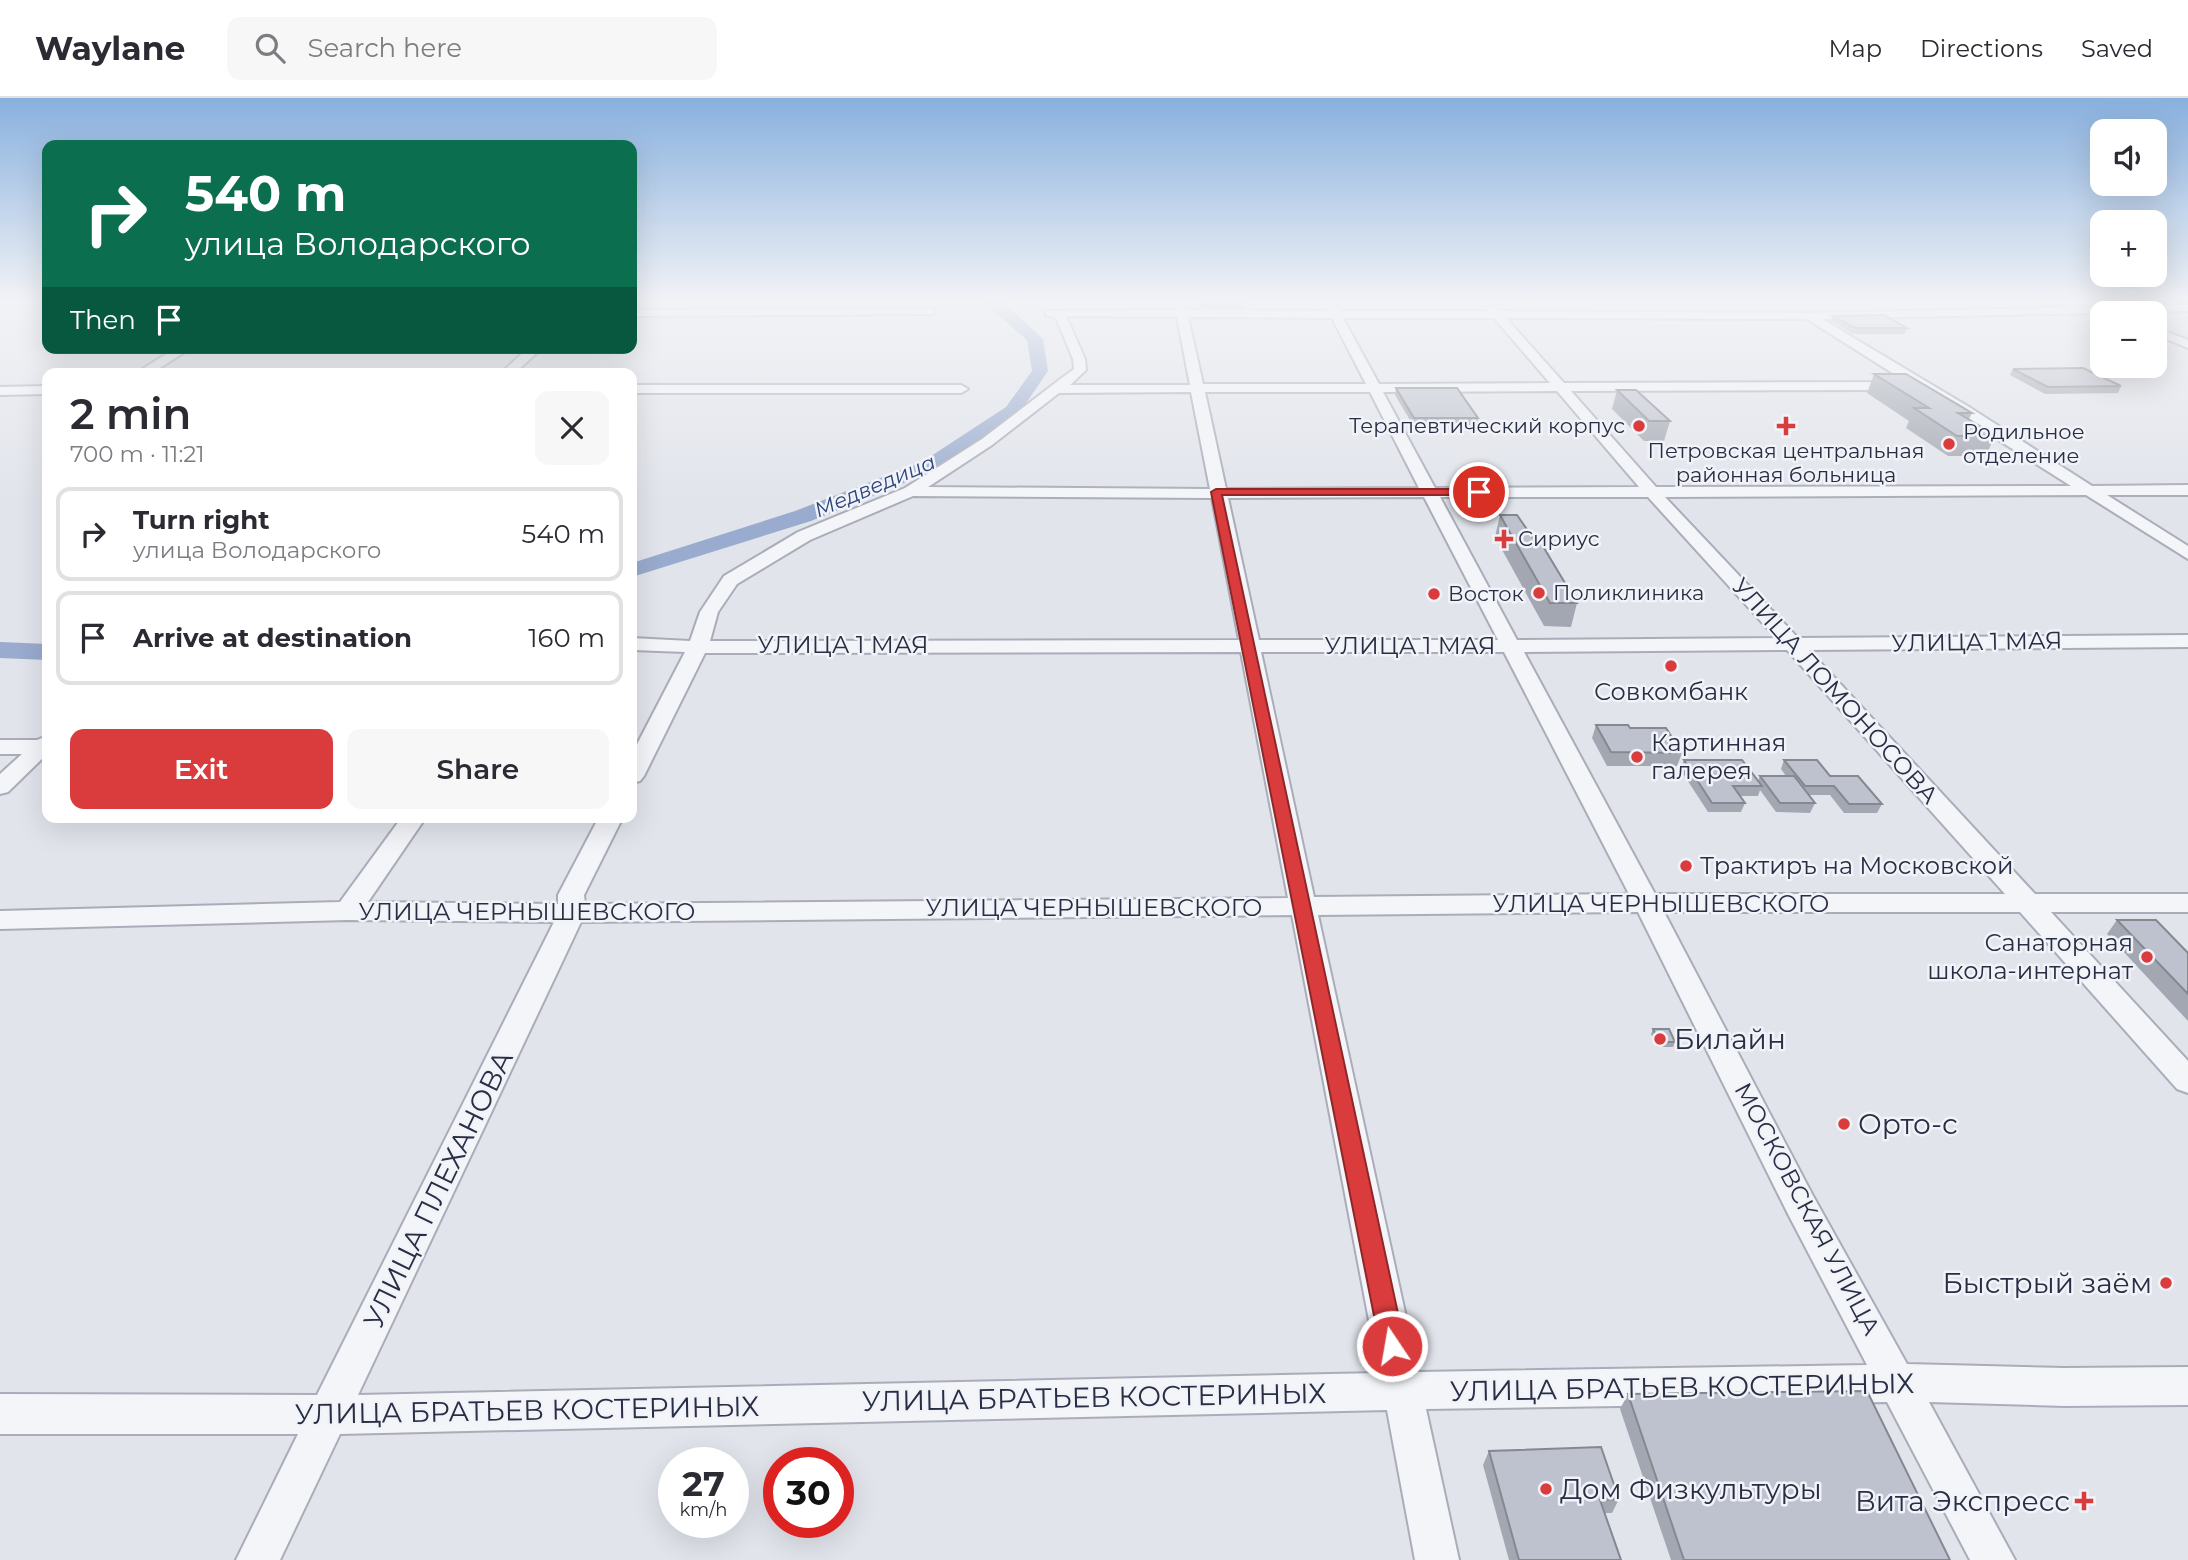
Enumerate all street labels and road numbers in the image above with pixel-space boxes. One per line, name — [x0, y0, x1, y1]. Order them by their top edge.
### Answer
street label: УЛИЦА ЛОМОНОСОВА — [1726, 572, 1945, 810]
street label: УЛИЦА 1 МАЯ — [1891, 626, 2063, 657]
street label: УЛИЦА 1 МАЯ — [757, 630, 929, 659]
street label: УЛИЦА 1 МАЯ — [1324, 631, 1496, 660]
street label: УЛИЦА ЧЕРНЫШЕВСКОГО — [1492, 889, 1830, 918]
street label: УЛИЦА ЧЕРНЫШЕВСКОГО — [925, 893, 1263, 922]
street label: УЛИЦА ЧЕРНЫШЕВСКОГО — [358, 897, 696, 926]
street label: УЛИЦА ПЛЕХАНОВА — [356, 1045, 520, 1333]
street label: МОСКОВСКАЯ УЛИЦА — [1729, 1078, 1886, 1340]
street label: УЛИЦА БРАТЬЕВ КОСТЕРИНЫХ — [1449, 1366, 1915, 1408]
street label: УЛИЦА БРАТЬЕВ КОСТЕРИНЫХ — [861, 1376, 1327, 1418]
street label: УЛИЦА БРАТЬЕВ КОСТЕРИНЫХ — [294, 1389, 760, 1431]

